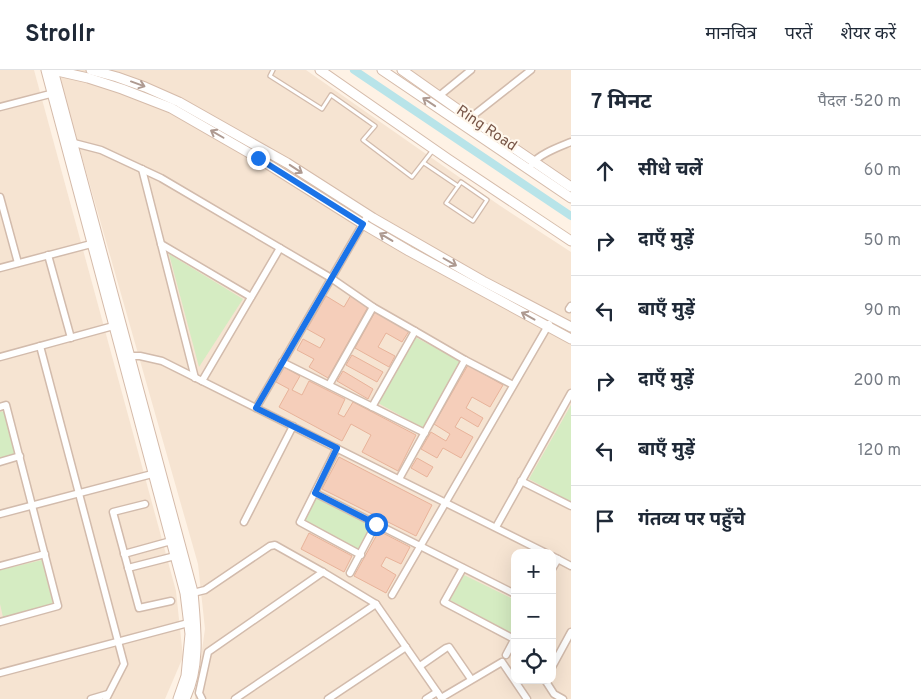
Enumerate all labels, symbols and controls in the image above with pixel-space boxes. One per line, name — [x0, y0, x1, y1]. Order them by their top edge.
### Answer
text: Strollr — [25, 20, 95, 50]
text: मानचित्र — [705, 23, 757, 46]
text: परतें — [785, 23, 813, 46]
text: शेयर करें — [841, 23, 896, 46]
one-way arrow — [130, 80, 145, 89]
text: 7 मिनट — [591, 89, 652, 116]
text: पैदल · 520 m — [818, 92, 901, 112]
one-way arrow — [423, 96, 437, 106]
street label: Ring Road — [452, 102, 520, 156]
one-way arrow — [211, 129, 225, 139]
route end — [247, 147, 270, 170]
icon: ahead — [591, 157, 619, 185]
text: सीधे चलें — [638, 158, 703, 182]
text: 60 m — [864, 161, 901, 181]
one-way arrow — [289, 164, 303, 174]
icon: right — [591, 227, 619, 255]
text: दाएँ मुड़ें — [638, 228, 694, 252]
text: 50 m — [864, 231, 901, 251]
one-way arrow — [379, 232, 393, 242]
one-way arrow — [443, 257, 458, 267]
icon: left — [591, 297, 619, 325]
text: बाएँ मुड़ें — [638, 298, 695, 322]
text: 90 m — [864, 301, 901, 321]
one-way arrow — [521, 311, 536, 320]
icon: right — [591, 367, 619, 395]
text: दाएँ मुड़ें — [638, 368, 694, 392]
text: 200 m — [853, 371, 901, 391]
icon: left — [591, 437, 619, 465]
text: बाएँ मुड़ें — [638, 438, 695, 462]
text: 120 m — [858, 441, 901, 461]
icon: arrive — [591, 507, 619, 535]
text: गंतव्य पर पहुँचे — [638, 508, 745, 532]
route start — [365, 513, 388, 536]
map controls — [511, 549, 556, 684]
button: + — [511, 549, 556, 594]
button: − — [511, 594, 556, 639]
button: locate — [511, 639, 556, 684]

